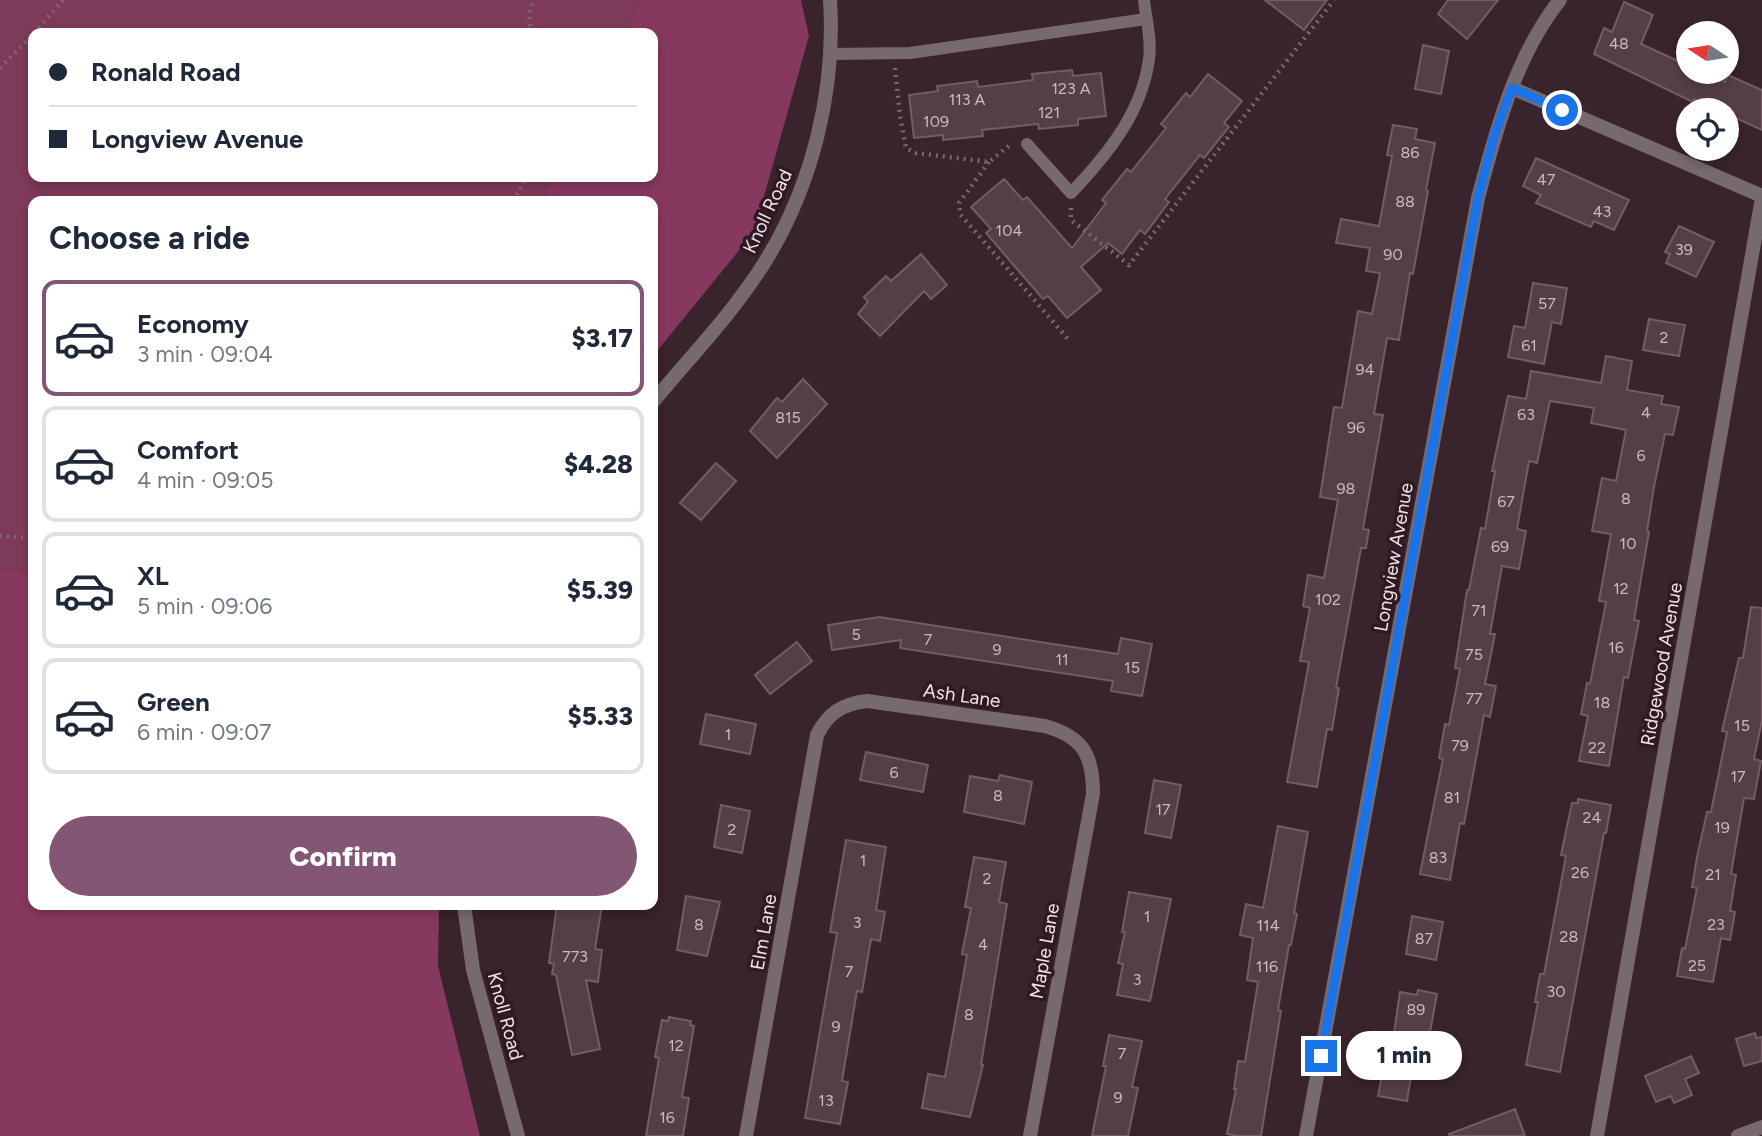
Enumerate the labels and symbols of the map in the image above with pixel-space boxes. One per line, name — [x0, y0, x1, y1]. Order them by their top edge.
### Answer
north arrow — [1676, 21, 1740, 84]
house number: 48 — [1609, 34, 1629, 53]
house number: 123 A — [1051, 79, 1091, 98]
house number: 113 A — [949, 90, 986, 109]
route start — [1546, 94, 1578, 126]
house number: 121 — [1038, 103, 1060, 122]
house number: 109 — [923, 112, 949, 131]
house number: 86 — [1401, 143, 1419, 162]
street label: Knoll Road — [738, 166, 797, 257]
house number: 47 — [1537, 170, 1556, 189]
house number: 88 — [1395, 192, 1415, 211]
house number: 43 — [1593, 202, 1611, 221]
house number: 104 — [996, 221, 1022, 240]
house number: 39 — [1675, 240, 1693, 259]
house number: 90 — [1383, 245, 1403, 264]
house number: 57 — [1538, 294, 1556, 313]
house number: 2 — [1660, 328, 1668, 347]
house number: 61 — [1521, 336, 1537, 355]
house number: 94 — [1356, 360, 1375, 379]
house number: 4 — [1641, 403, 1651, 422]
house number: 63 — [1517, 405, 1535, 424]
house number: 815 — [775, 408, 801, 427]
house number: 96 — [1347, 418, 1365, 437]
house number: 6 — [1636, 446, 1646, 465]
house number: 98 — [1337, 479, 1355, 498]
street label: Longview Avenue — [1369, 481, 1418, 633]
house number: 8 — [1621, 489, 1631, 508]
house number: 67 — [1497, 492, 1515, 511]
house number: 10 — [1620, 534, 1636, 553]
house number: 69 — [1491, 537, 1509, 556]
house number: 12 — [1613, 579, 1629, 598]
street label: Ridgewood Avenue — [1636, 581, 1687, 748]
house number: 102 — [1315, 590, 1341, 609]
house number: 71 — [1471, 601, 1487, 620]
house number: 5 — [851, 625, 861, 644]
house number: 7 — [924, 630, 933, 649]
house number: 16 — [1608, 638, 1624, 657]
house number: 9 — [992, 640, 1002, 659]
house number: 75 — [1465, 645, 1483, 664]
house number: 11 — [1055, 650, 1069, 669]
house number: 15 — [1124, 658, 1140, 677]
street label: Ash Lane — [922, 679, 1002, 712]
house number: 77 — [1465, 689, 1483, 708]
house number: 18 — [1594, 693, 1610, 712]
house number: 15 — [1734, 716, 1750, 735]
house number: 1 — [725, 725, 731, 744]
house number: 79 — [1451, 736, 1469, 755]
house number: 22 — [1588, 738, 1606, 757]
house number: 6 — [889, 763, 899, 782]
house number: 17 — [1730, 767, 1746, 786]
house number: 8 — [993, 786, 1003, 805]
house number: 81 — [1444, 788, 1460, 807]
house number: 17 — [1155, 800, 1171, 819]
house number: 24 — [1583, 808, 1601, 827]
house number: 19 — [1714, 818, 1730, 837]
house number: 2 — [728, 820, 736, 839]
house number: 83 — [1429, 848, 1447, 867]
house number: 1 — [860, 851, 866, 870]
house number: 26 — [1571, 863, 1589, 882]
house number: 21 — [1705, 865, 1721, 884]
house number: 2 — [983, 869, 991, 888]
street label: Elm Lane — [745, 892, 781, 972]
street label: Maple Lane — [1025, 901, 1064, 1001]
house number: 1 — [1144, 907, 1150, 926]
house number: 3 — [853, 913, 861, 932]
house number: 8 — [694, 915, 704, 934]
house number: 23 — [1707, 915, 1725, 934]
house number: 114 — [1256, 916, 1280, 935]
house number: 28 — [1560, 927, 1578, 946]
house number: 87 — [1415, 929, 1434, 948]
house number: 4 — [978, 935, 988, 954]
house number: 773 — [562, 947, 588, 966]
house number: 25 — [1688, 956, 1706, 975]
house number: 116 — [1256, 957, 1278, 976]
house number: 7 — [845, 962, 854, 981]
street label: Knoll Road — [483, 970, 528, 1063]
house number: 3 — [1133, 970, 1141, 989]
house number: 30 — [1547, 982, 1565, 1001]
house number: 89 — [1407, 1000, 1425, 1019]
house number: 8 — [964, 1005, 974, 1024]
house number: 9 — [831, 1017, 841, 1036]
callout: 1 min — [1346, 1032, 1461, 1080]
house number: 12 — [668, 1036, 684, 1055]
route end — [1305, 1040, 1337, 1072]
house number: 7 — [1118, 1044, 1127, 1063]
house number: 9 — [1113, 1088, 1123, 1107]
house number: 13 — [818, 1091, 834, 1110]
house number: 16 — [659, 1108, 675, 1127]

